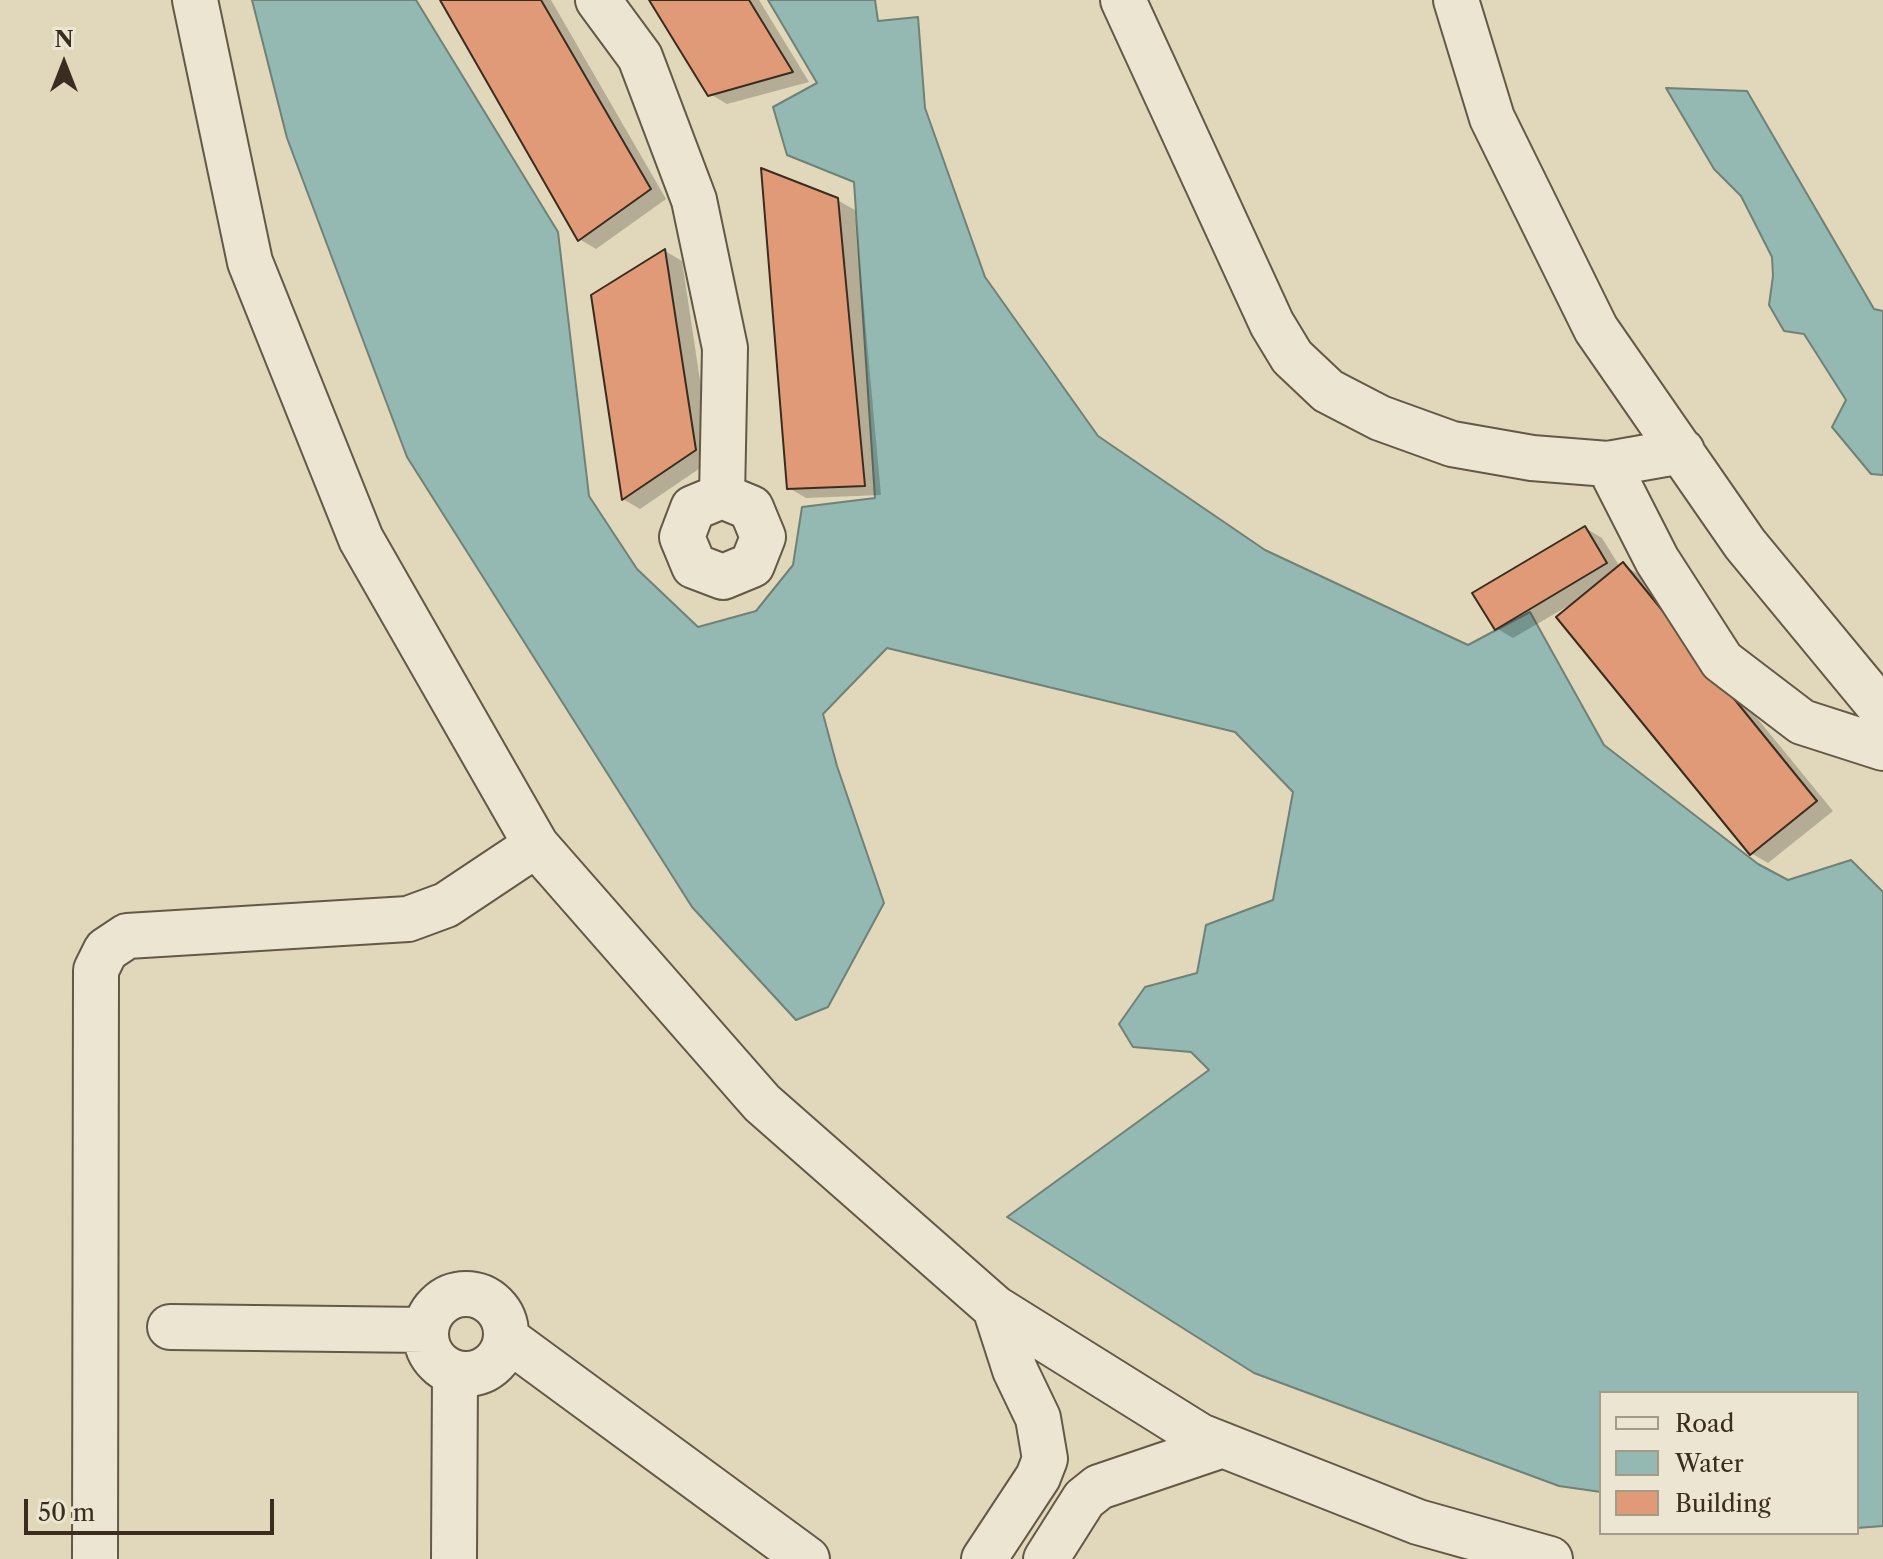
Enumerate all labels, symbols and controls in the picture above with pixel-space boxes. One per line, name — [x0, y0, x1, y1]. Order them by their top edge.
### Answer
north arrow — [24, 24, 104, 104]
text: N — [54, 26, 74, 53]
legend — [1599, 1391, 1859, 1535]
text: Road — [1675, 1409, 1734, 1438]
text: Water — [1675, 1449, 1744, 1478]
scale bar — [28, 1483, 278, 1533]
text: Building — [1675, 1489, 1771, 1518]
text: 50 m — [38, 1498, 95, 1527]

